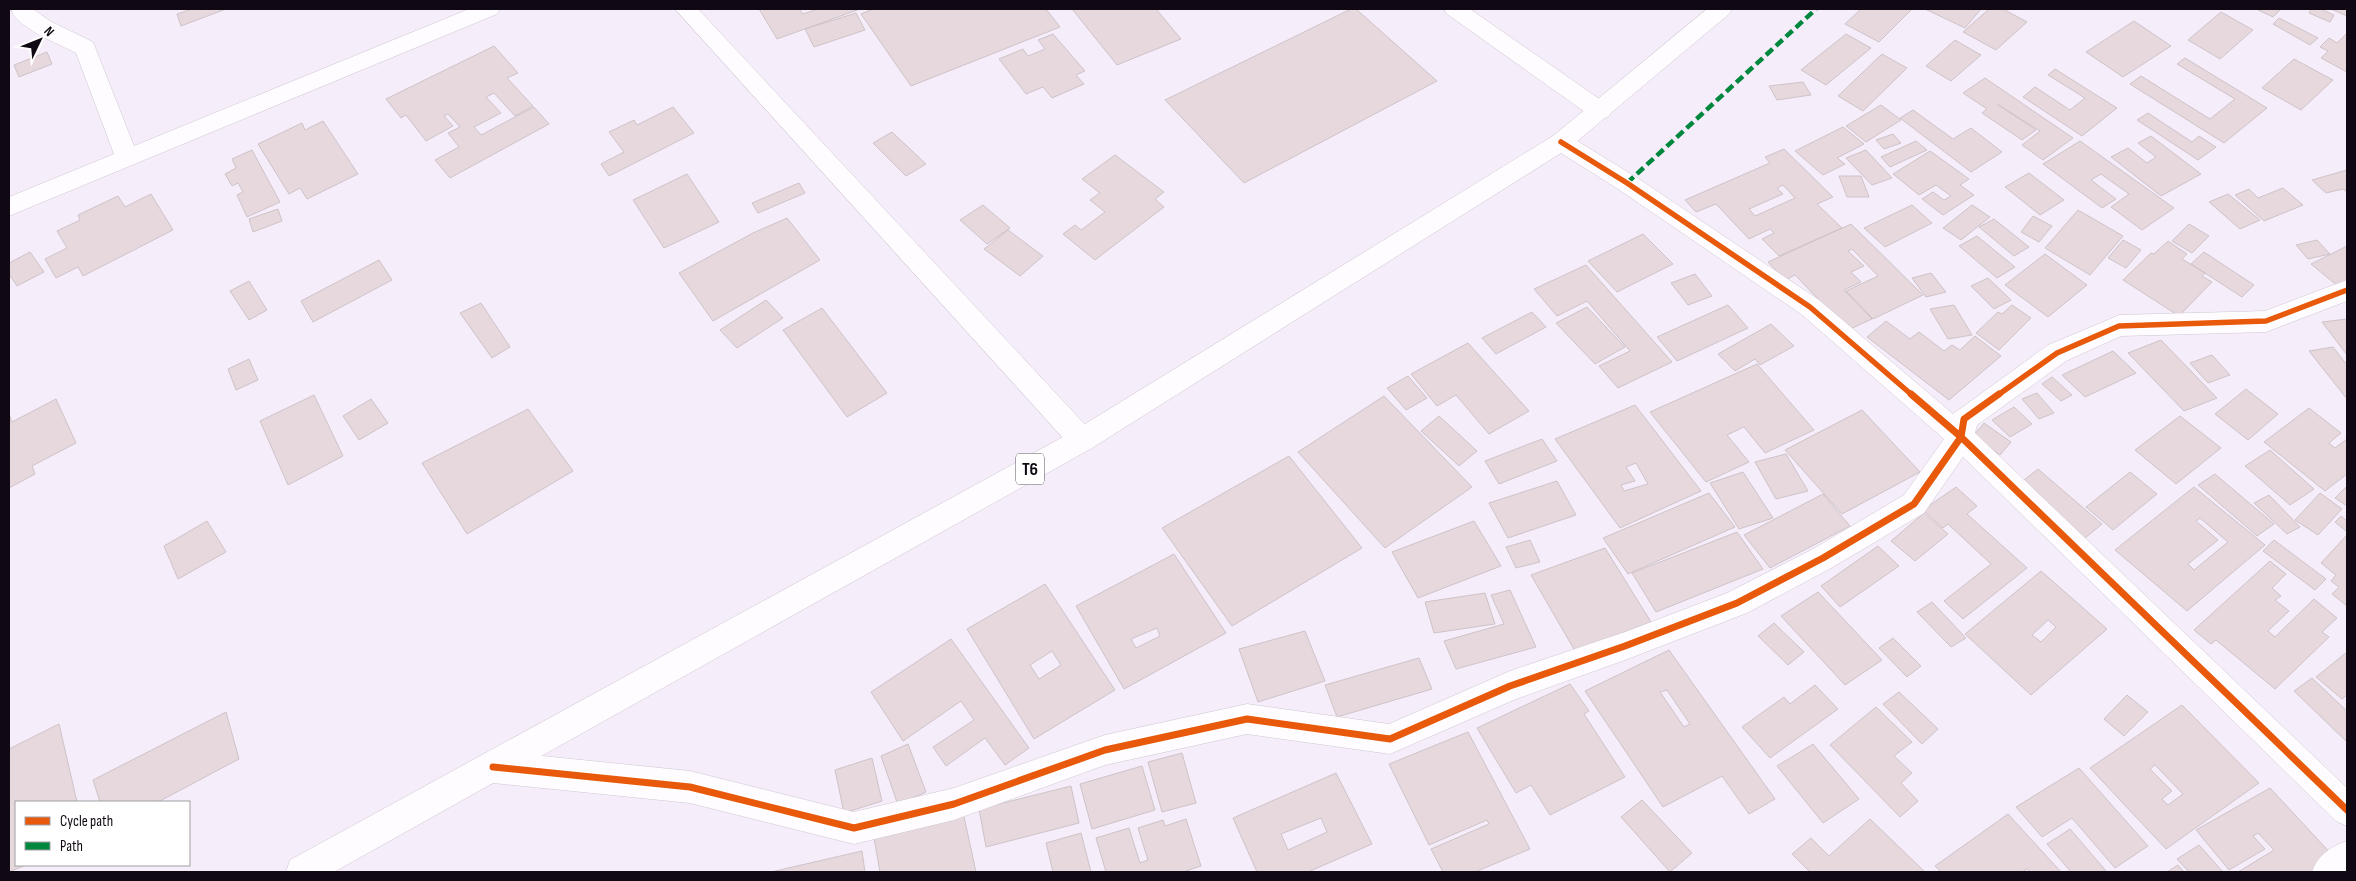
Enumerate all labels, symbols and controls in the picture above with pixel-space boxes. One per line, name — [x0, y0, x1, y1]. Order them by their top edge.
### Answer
north arrow — [15, 15, 65, 65]
text: N — [40, 23, 58, 40]
road number: T6 — [1016, 454, 1044, 484]
legend — [15, 801, 190, 866]
text: Cycle path — [60, 812, 113, 831]
text: Path — [60, 837, 83, 856]

